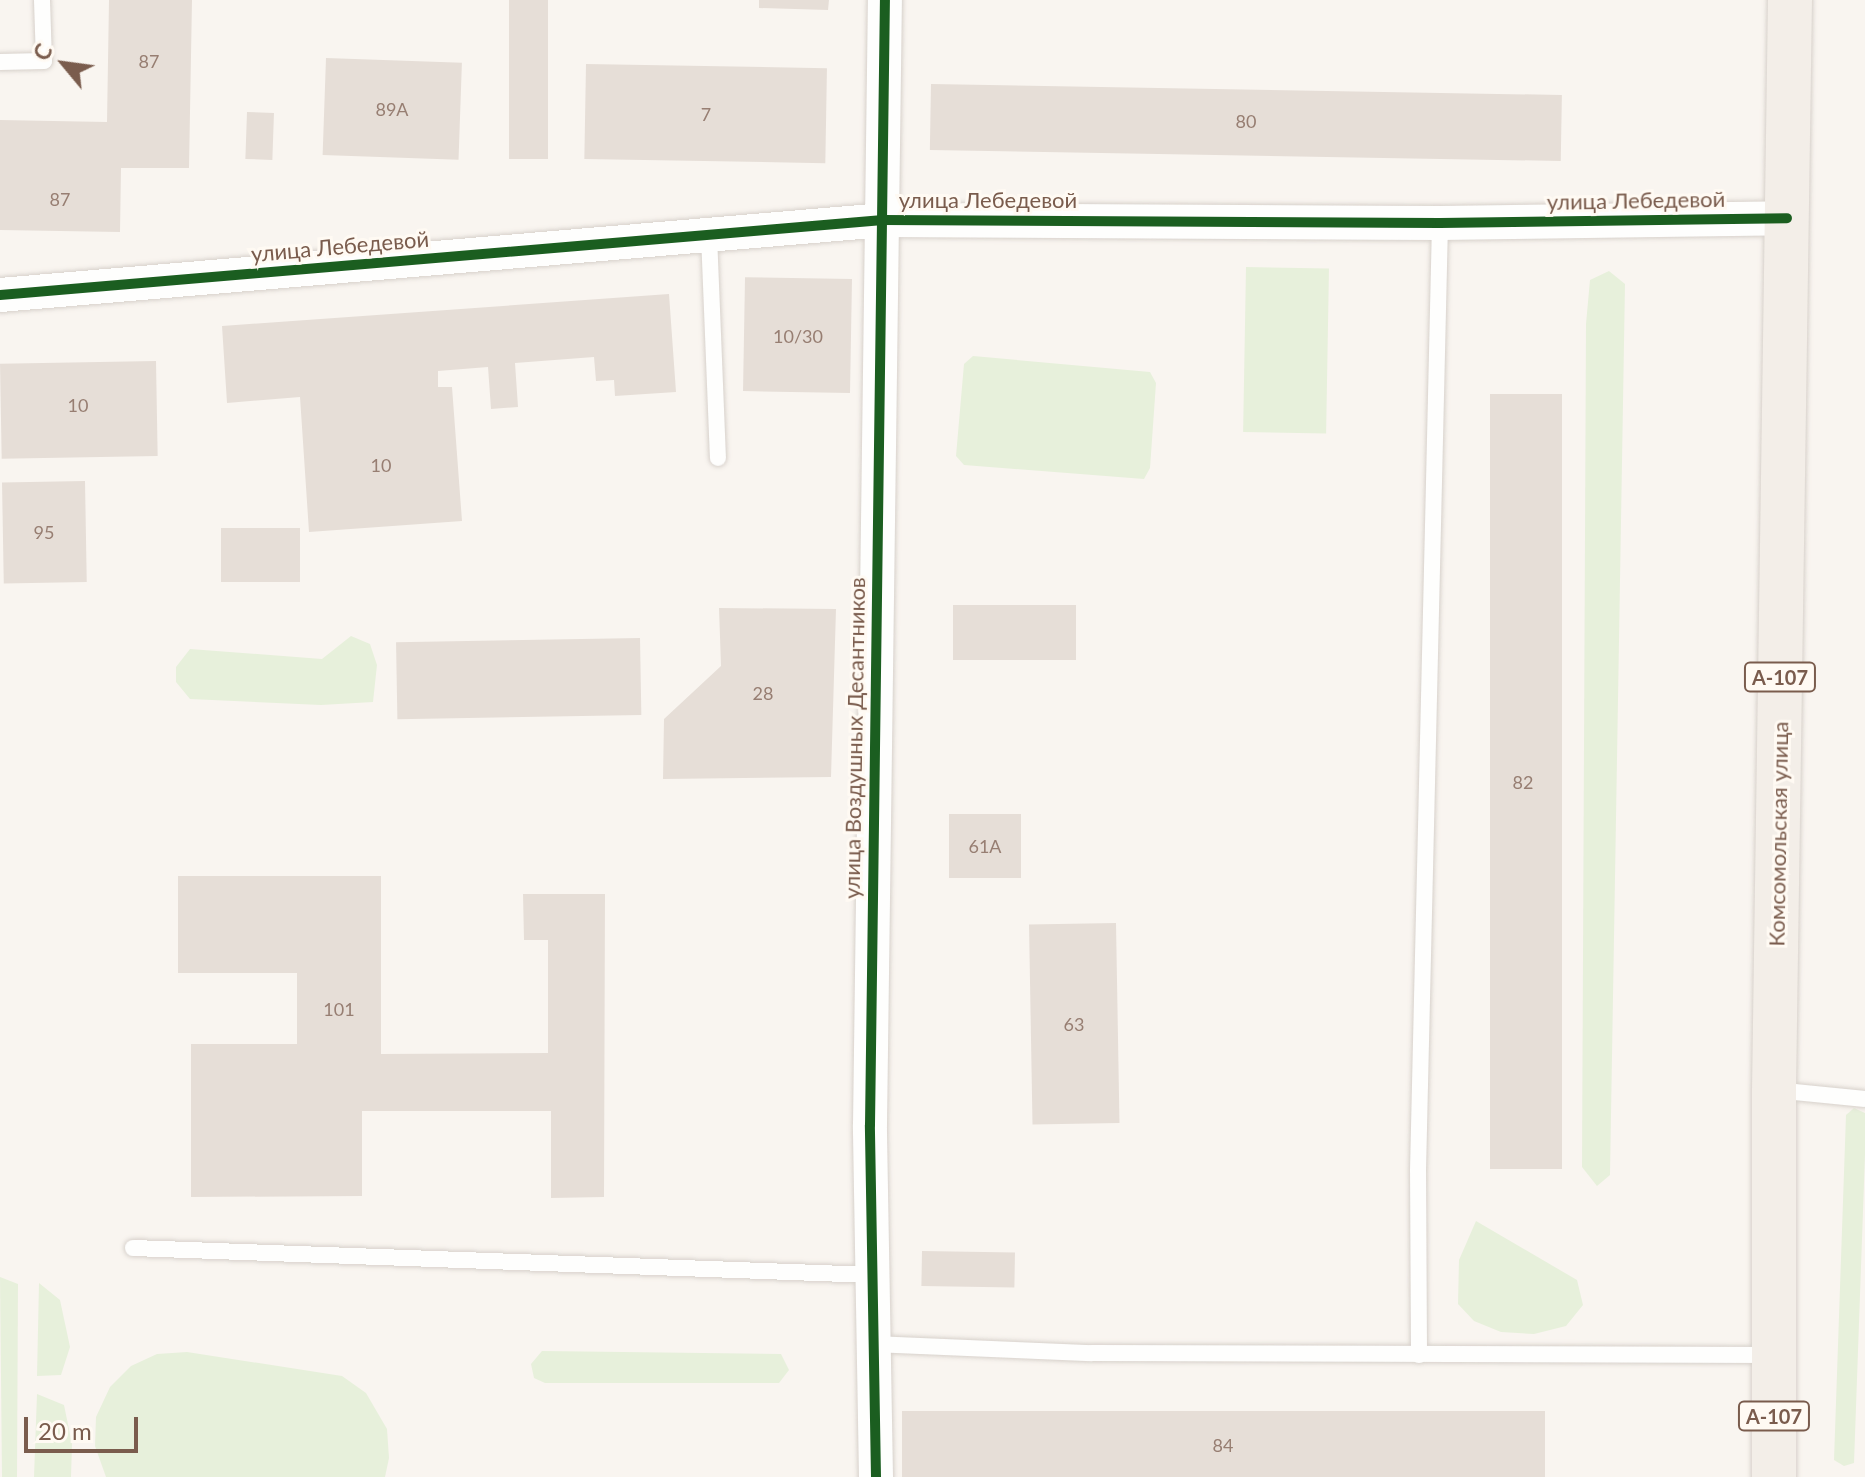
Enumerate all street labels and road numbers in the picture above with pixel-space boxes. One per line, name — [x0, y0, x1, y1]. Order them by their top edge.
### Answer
street label: улица Лебедевой — [1547, 185, 1725, 215]
street label: улица Лебедевой — [899, 187, 1077, 213]
street label: улица Лебедевой — [250, 225, 430, 267]
street label: улица Воздушных Десантников — [838, 577, 870, 899]
road number: А-107 — [1742, 661, 1818, 693]
street label: Комсомольская улица — [1763, 721, 1793, 947]
road number: А-107 — [1736, 1400, 1812, 1432]

